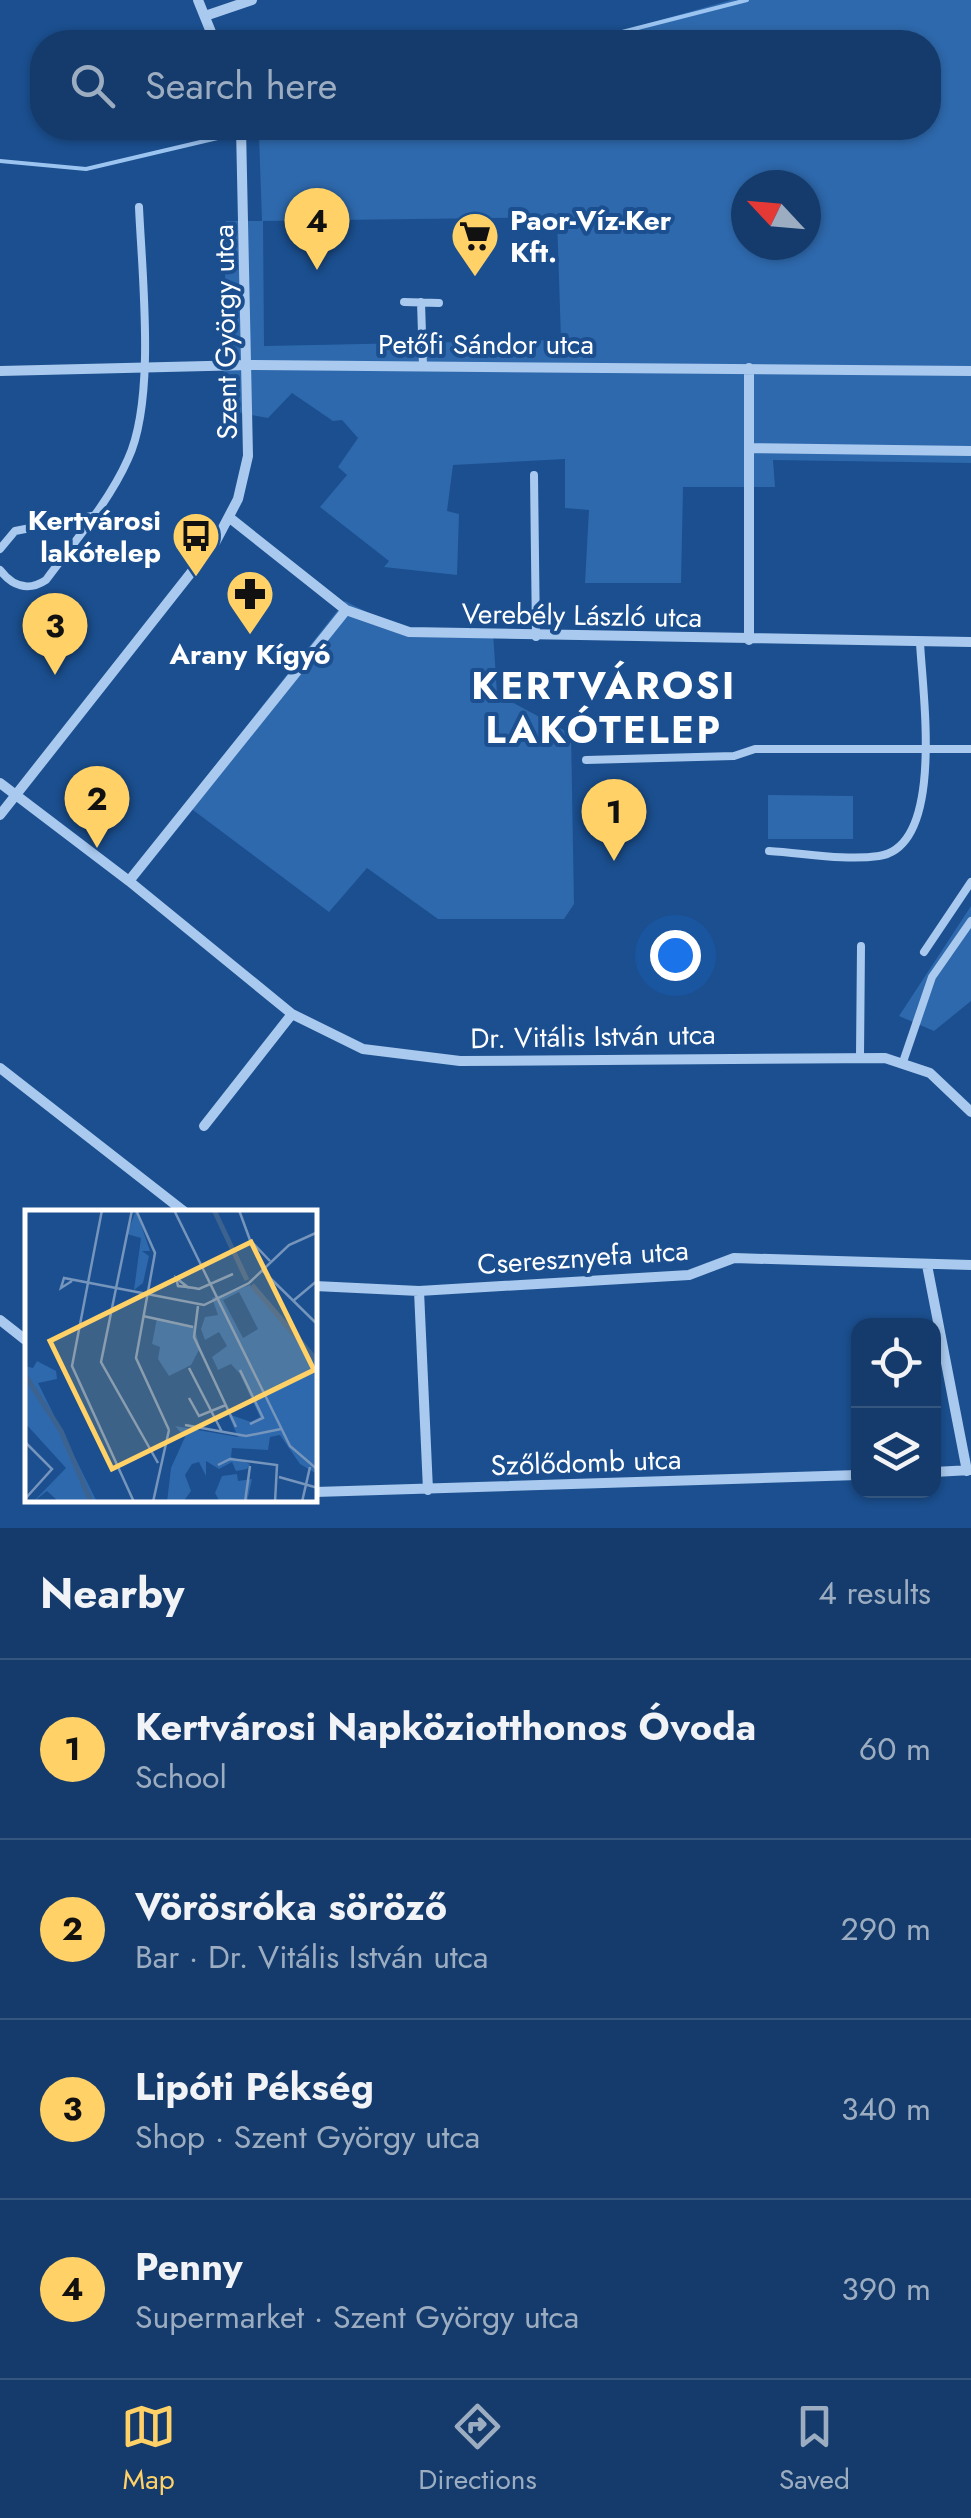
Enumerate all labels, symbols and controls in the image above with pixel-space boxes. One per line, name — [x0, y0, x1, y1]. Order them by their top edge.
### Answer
search box — [30, 30, 941, 140]
icon: search — [65, 58, 120, 113]
text: Search here — [145, 58, 337, 113]
north arrow — [731, 170, 821, 260]
pin: 4 — [284, 188, 350, 270]
place label: Paor-Víz-Ker Kft. — [510, 200, 672, 273]
supermarket icon: Paor-Víz-Ker Kft. — [449, 210, 501, 278]
street label: Szent György utca — [203, 224, 248, 440]
street label: Petőfi Sándor utca — [378, 324, 594, 365]
place label: Kertvárosi lakótelep — [28, 500, 161, 573]
bus stop icon: Kertvárosi lakótelep — [170, 510, 222, 578]
pharmacy icon: Arany Kígyó — [224, 568, 276, 636]
pin: 3 — [22, 592, 88, 675]
street label: Verebély László utca — [461, 593, 703, 638]
place label: Arany Kígyó — [168, 634, 331, 675]
district label: KERTVÁROSI LAKÓTELEP — [471, 658, 737, 757]
pin: 2 — [64, 766, 130, 848]
pin: 1 — [582, 778, 646, 861]
your location — [650, 930, 701, 981]
street label: Dr. Vitális István utca — [470, 1014, 716, 1059]
inset map — [25, 1210, 318, 1503]
street label: Cseresznyefa utca — [476, 1230, 690, 1285]
map controls — [851, 1318, 941, 1498]
button: locate — [851, 1318, 941, 1408]
button: layers — [851, 1408, 941, 1498]
street label: Szőlődomb utca — [490, 1439, 682, 1486]
text: Nearby — [40, 1563, 184, 1624]
text: 4 results — [818, 1570, 931, 1616]
text: Kertvárosi Napköziotthonos Óvoda — [135, 1699, 756, 1754]
text: 1 — [64, 1726, 81, 1772]
text: 60 m — [859, 1726, 931, 1772]
text: School — [135, 1754, 227, 1800]
text: Vörösróka söröző — [135, 1879, 447, 1934]
text: 2 — [62, 1906, 83, 1952]
text: 290 m — [841, 1906, 931, 1952]
text: Bar · Dr. Vitális István utca — [135, 1934, 488, 1980]
text: Lipóti Pékség — [135, 2059, 374, 2114]
text: 3 — [63, 2086, 82, 2132]
text: 340 m — [841, 2086, 931, 2132]
text: Shop · Szent György utca — [135, 2114, 480, 2160]
text: Penny — [135, 2239, 243, 2294]
text: 4 — [61, 2266, 84, 2312]
text: 390 m — [841, 2266, 931, 2312]
text: Supermarket · Szent György utca — [135, 2294, 579, 2340]
tab: Map — [121, 2399, 176, 2500]
tab: Directions — [418, 2399, 537, 2500]
tab: Saved — [779, 2399, 850, 2500]

